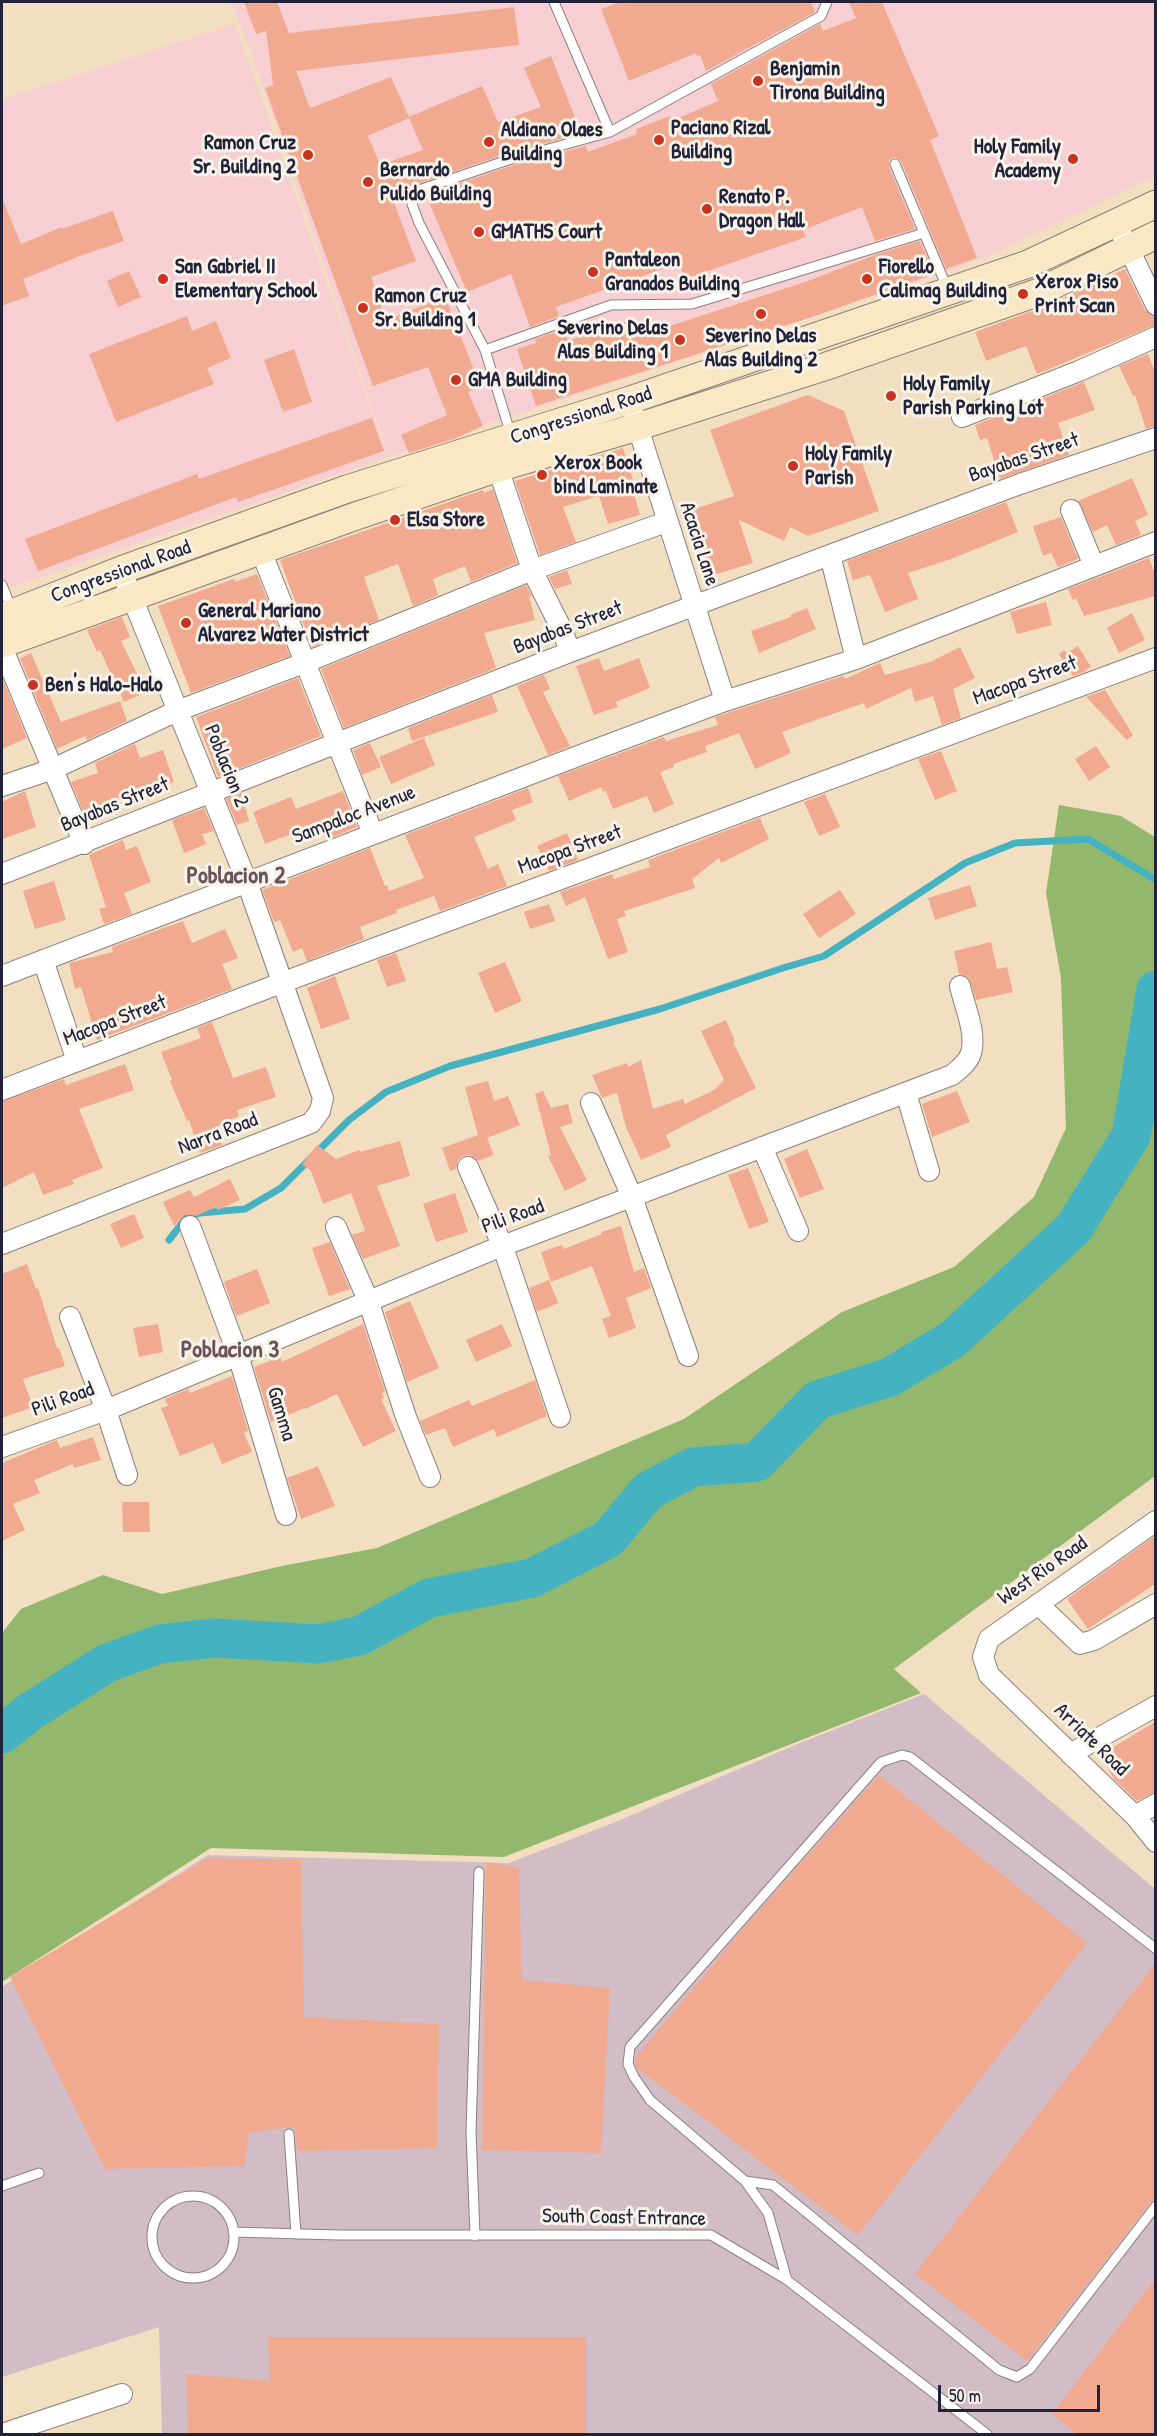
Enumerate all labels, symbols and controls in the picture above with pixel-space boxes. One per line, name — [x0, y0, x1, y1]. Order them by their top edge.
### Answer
place label: Benjamin Tirona Building — [770, 56, 885, 106]
marker: Benjamin Tirona Building — [751, 74, 765, 88]
place label: Paciano Rizal Building — [671, 115, 770, 165]
place label: Aldiano Olaes Building — [501, 117, 603, 167]
place label: Ramon Cruz Sr. Building 2 — [193, 130, 296, 180]
marker: Paciano Rizal Building — [652, 133, 666, 147]
place label: Holy Family Academy — [974, 134, 1061, 184]
marker: Aldiano Olaes Building — [482, 135, 496, 149]
marker: Ramon Cruz Sr. Building 2 — [301, 148, 315, 162]
marker: Holy Family Academy — [1066, 152, 1080, 166]
place label: Bernardo Pulido Building — [380, 157, 491, 207]
marker: Bernardo Pulido Building — [361, 175, 375, 189]
place label: Renato P. Dragon Hall — [719, 184, 805, 234]
marker: Renato P. Dragon Hall — [700, 202, 714, 216]
place label: GMATHS Court — [491, 219, 602, 245]
marker: GMATHS Court — [472, 225, 486, 239]
place label: Pantaleon Granados Building — [605, 247, 740, 297]
place label: San Gabriel II Elementary School — [175, 254, 317, 304]
place label: Fiorello Calimag Building — [879, 254, 1007, 304]
marker: Pantaleon Granados Building — [586, 265, 600, 279]
place label: Xerox Piso Print Scan — [1035, 269, 1118, 319]
marker: San Gabriel II Elementary School — [156, 272, 170, 286]
marker: Fiorello Calimag Building — [860, 272, 874, 286]
place label: Ramon Cruz Sr. Building 1 — [375, 283, 476, 333]
marker: Xerox Piso Print Scan — [1016, 287, 1030, 301]
marker: Ramon Cruz Sr. Building 1 — [356, 301, 370, 315]
marker: Severino Delas Alas Building 2 — [754, 307, 768, 321]
place label: Severino Delas Alas Building 1 — [557, 315, 668, 365]
place label: Severino Delas Alas Building 2 — [705, 323, 817, 373]
marker: Severino Delas Alas Building 1 — [673, 333, 687, 347]
place label: GMA Building — [468, 367, 567, 393]
place label: Holy Family Parish Parking Lot — [903, 371, 1043, 421]
marker: GMA Building — [449, 373, 463, 387]
street label: Congressional Road — [507, 381, 655, 451]
marker: Holy Family Parish Parking Lot — [884, 389, 898, 403]
street label: Bayabas Street — [966, 427, 1082, 489]
place label: Holy Family Parish — [805, 441, 892, 491]
place label: Xerox Book bind Laminate — [554, 450, 658, 500]
marker: Holy Family Parish — [786, 459, 800, 473]
marker: Xerox Book bind Laminate — [535, 468, 549, 482]
street label: Acacia Lane — [674, 499, 724, 589]
place label: Elsa Store — [407, 507, 485, 533]
marker: Elsa Store — [388, 513, 402, 527]
street label: Congressional Road — [48, 535, 194, 609]
street label: Bayabas Street — [510, 596, 626, 660]
place label: General Mariano Alvarez Water District — [198, 598, 369, 648]
marker: General Mariano Alvarez Water District — [179, 616, 193, 630]
street label: Macopa Street — [970, 651, 1080, 711]
place label: Ben's Halo-Halo — [45, 672, 163, 698]
marker: Ben's Halo-Halo — [26, 678, 40, 692]
street label: Poblacion 2 — [198, 721, 254, 811]
street label: Bayabas Street — [57, 772, 173, 838]
street label: Sampaloc Avenue — [289, 780, 419, 850]
street label: Macopa Street — [515, 820, 625, 880]
district label: Poblacion 2 — [187, 863, 285, 891]
street label: Macopa Street — [60, 990, 170, 1052]
street label: Narra Road — [175, 1107, 261, 1161]
street label: Pili Road — [478, 1194, 548, 1240]
district label: Poblacion 3 — [181, 1337, 279, 1365]
street label: Pili Road — [28, 1377, 98, 1423]
street label: Gamma — [261, 1384, 301, 1444]
street label: West Rio Road — [993, 1531, 1093, 1611]
street label: Arriate Road — [1048, 1698, 1134, 1782]
street label: South Coast Entrance — [542, 2204, 706, 2232]
scale bar — [941, 2373, 1103, 2411]
text: 50 m — [949, 2383, 981, 2408]

